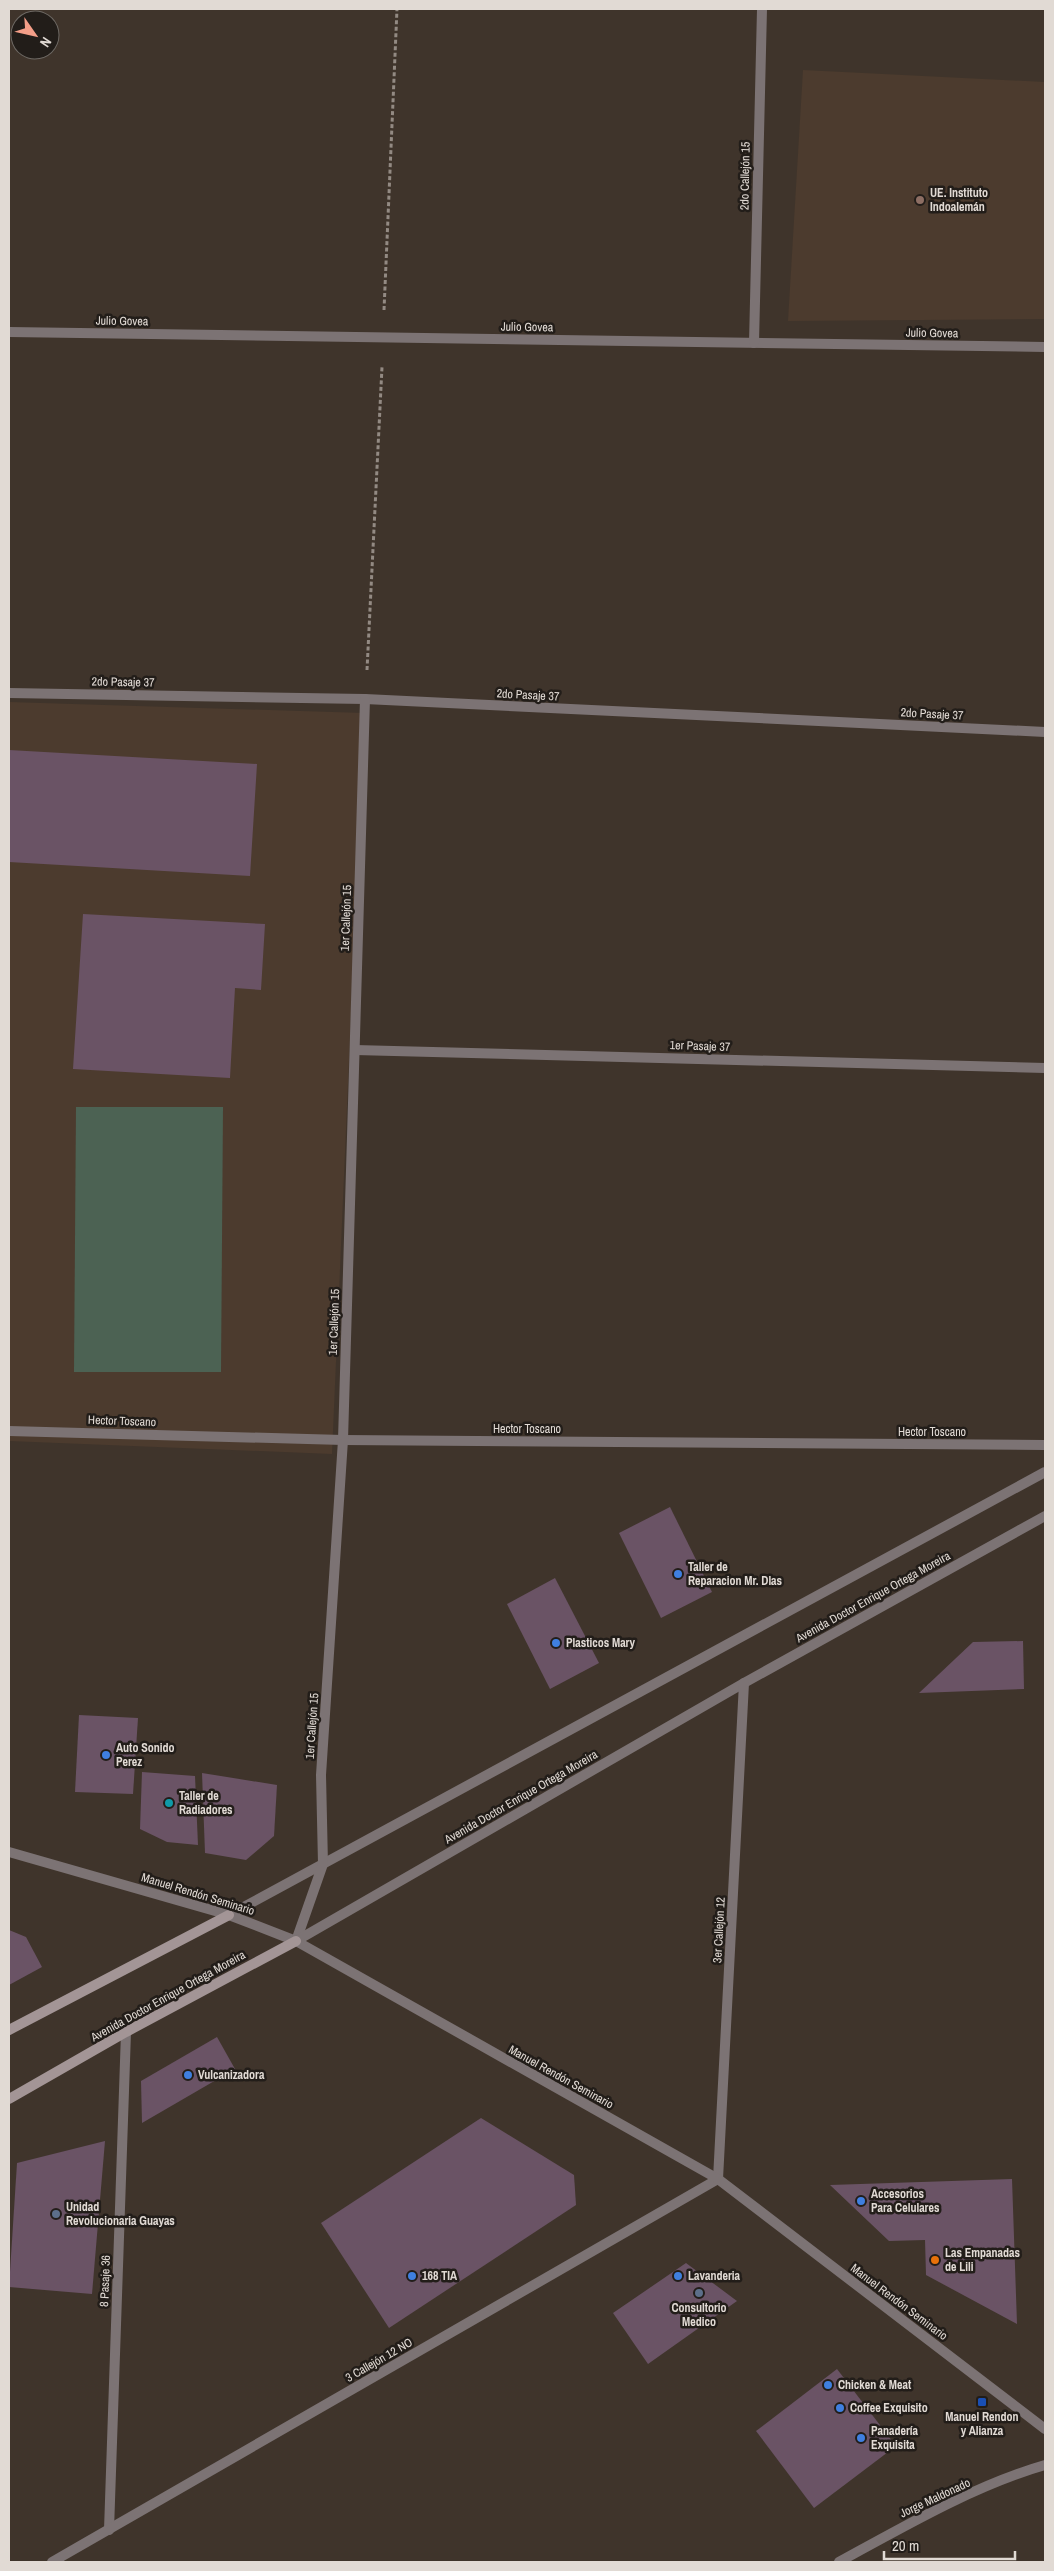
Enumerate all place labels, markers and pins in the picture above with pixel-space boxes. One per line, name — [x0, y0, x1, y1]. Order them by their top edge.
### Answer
place label: UE. Instituto Indoalemán — [930, 185, 988, 215]
marker: UE. Instituto Indoalemán — [914, 194, 926, 206]
place label: Taller de Reparacion Mr. Dlas — [688, 1559, 783, 1589]
marker: Taller de Reparacion Mr. Dlas — [672, 1568, 684, 1580]
place label: Plasticos Mary — [566, 1635, 635, 1651]
marker: Plasticos Mary — [550, 1637, 562, 1649]
place label: Auto Sonido Perez — [116, 1740, 175, 1770]
marker: Auto Sonido Perez — [100, 1749, 112, 1761]
place label: Taller de Radiadores — [179, 1788, 233, 1818]
marker: Taller de Radiadores — [163, 1797, 175, 1809]
place label: Vulcanizadora — [198, 2067, 265, 2083]
marker: Vulcanizadora — [182, 2069, 194, 2081]
place label: Accesorios Para Celulares — [871, 2186, 940, 2216]
marker: Accesorios Para Celulares — [855, 2195, 867, 2207]
place label: Unidad Revolucionaria Guayas — [66, 2199, 175, 2229]
marker: Unidad Revolucionaria Guayas — [50, 2208, 62, 2220]
place label: Las Empanadas de Lili — [945, 2245, 1020, 2275]
marker: Las Empanadas de Lili — [929, 2254, 941, 2266]
place label: 168 TIA — [422, 2268, 458, 2284]
place label: Lavanderia — [688, 2268, 740, 2284]
marker: 168 TIA — [406, 2270, 418, 2282]
marker: Lavanderia — [672, 2270, 684, 2282]
marker: Consultorio Medico — [693, 2287, 705, 2299]
place label: Consultorio Medico — [671, 2300, 727, 2330]
place label: Chicken & Meat — [838, 2377, 912, 2393]
marker: Chicken & Meat — [822, 2379, 834, 2391]
marker: Manuel Rendon y Alianza — [976, 2396, 988, 2408]
place label: Coffee Exquisito — [850, 2400, 928, 2416]
marker: Coffee Exquisito — [834, 2402, 846, 2414]
place label: Manuel Rendon y Alianza — [945, 2409, 1019, 2439]
place label: Panadería Exquisita — [871, 2423, 919, 2453]
marker: Panadería Exquisita — [855, 2432, 867, 2444]

